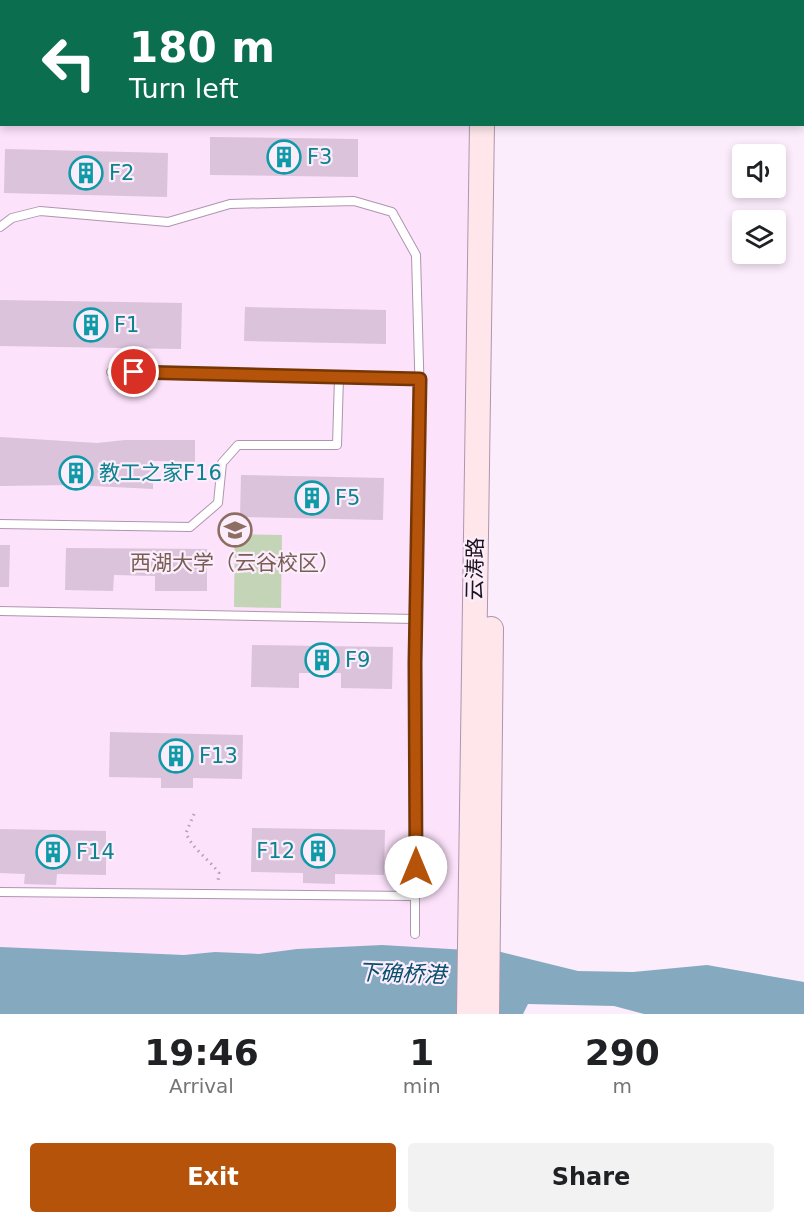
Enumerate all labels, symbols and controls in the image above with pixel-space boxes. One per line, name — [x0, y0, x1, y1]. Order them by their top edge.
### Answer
text: 180 m — [129, 23, 275, 72]
icon: left — [30, 24, 108, 102]
text: Turn left — [129, 73, 239, 104]
building icon: F3 — [266, 139, 302, 175]
map controls — [732, 144, 786, 264]
button: sound — [732, 144, 786, 198]
place label: F3 — [307, 145, 332, 169]
building icon: F2 — [68, 155, 104, 191]
place label: F2 — [109, 161, 134, 185]
button: layers — [732, 210, 786, 264]
building icon: F1 — [73, 307, 109, 343]
place label: F1 — [114, 313, 139, 337]
pin — [108, 346, 159, 397]
icon: arrive — [117, 355, 150, 388]
building icon: 教工之家F16 — [58, 455, 94, 491]
place label: 教工之家F16 — [99, 461, 222, 485]
building icon: F5 — [294, 480, 330, 516]
place label: F5 — [335, 486, 360, 510]
school or university icon: 西湖大学（云谷校区） — [217, 512, 253, 548]
street label: 云涛路 — [462, 537, 488, 601]
place label: 西湖大学（云谷校区） — [130, 551, 340, 575]
building icon: F9 — [304, 642, 340, 678]
place label: F9 — [345, 648, 370, 672]
building icon: F13 — [158, 738, 194, 774]
place label: F13 — [199, 744, 238, 768]
building icon: F12 — [300, 833, 336, 869]
building icon: F14 — [35, 834, 71, 870]
position arrow — [384, 835, 448, 899]
place label: F12 — [256, 839, 295, 863]
place label: F14 — [76, 840, 115, 864]
water label: 下确桥港 — [358, 959, 449, 988]
text: 19:46 — [144, 1032, 259, 1073]
text: 1 — [409, 1032, 434, 1073]
text: 290 — [585, 1032, 660, 1073]
text: Arrival — [169, 1074, 234, 1098]
text: min — [403, 1074, 441, 1098]
text: m — [613, 1074, 632, 1098]
button: Exit — [30, 1143, 396, 1212]
button: Share — [408, 1143, 774, 1212]

